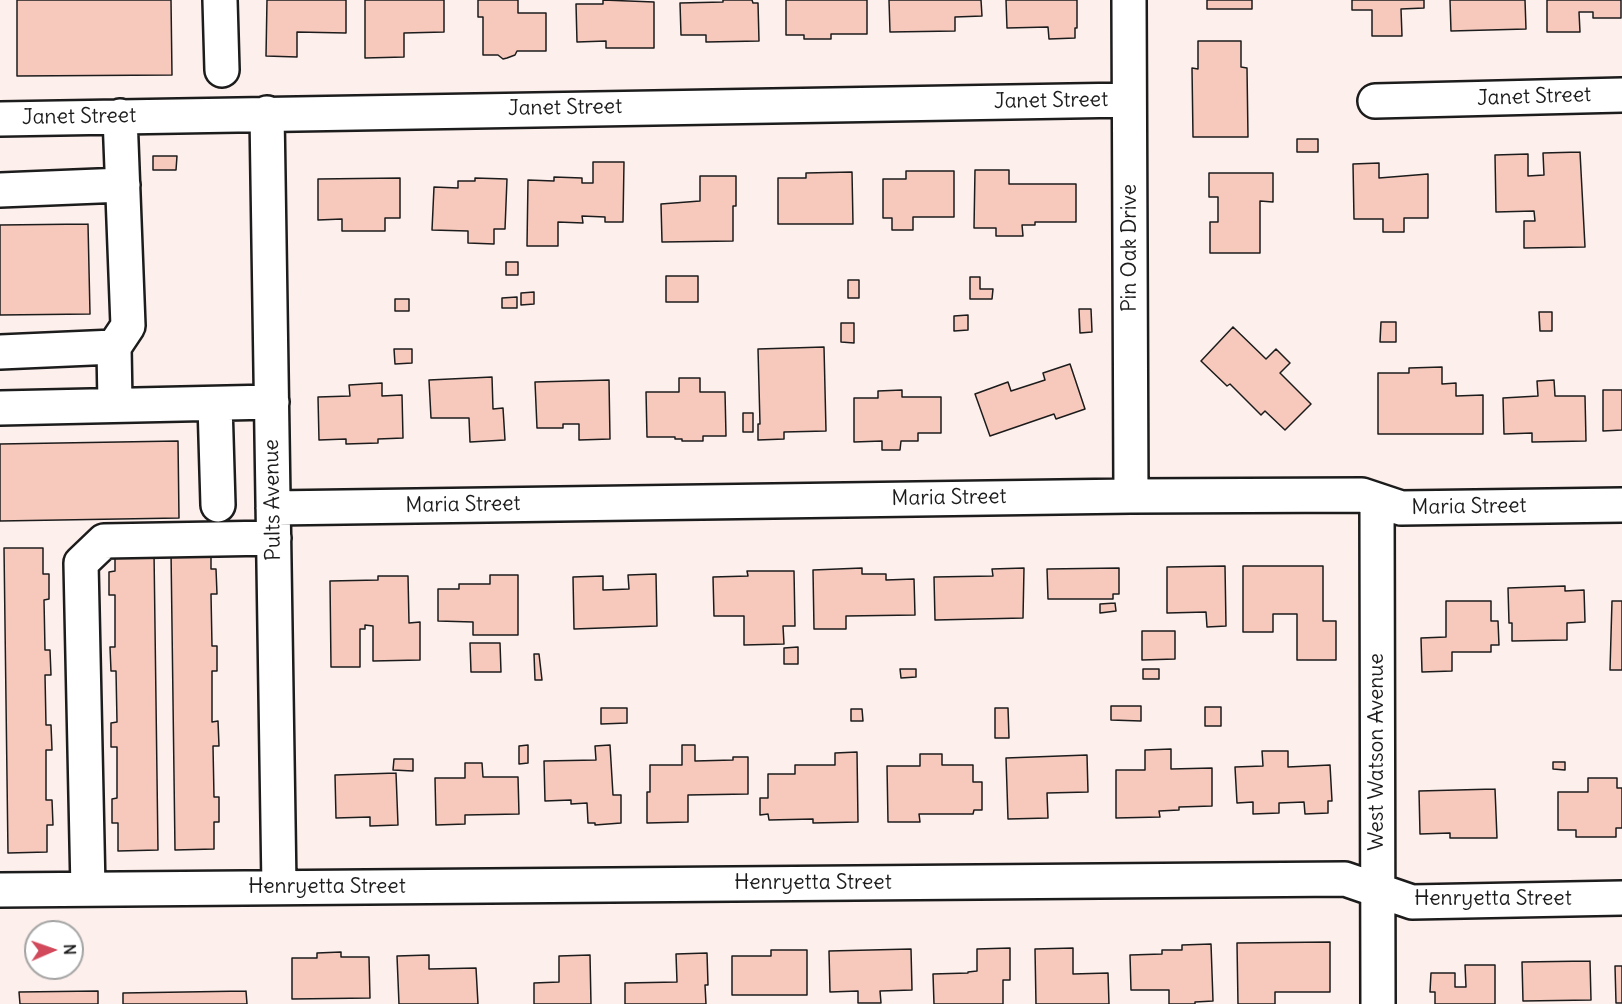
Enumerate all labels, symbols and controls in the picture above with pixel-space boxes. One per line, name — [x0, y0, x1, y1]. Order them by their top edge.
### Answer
street label: Janet Street — [1476, 82, 1592, 112]
street label: Janet Street — [994, 87, 1108, 115]
street label: Janet Street — [508, 94, 622, 122]
street label: Janet Street — [22, 103, 136, 131]
street label: Pin Oak Drive — [1117, 184, 1143, 312]
street label: Pults Avenue — [259, 439, 287, 561]
street label: Maria Street — [891, 484, 1007, 512]
street label: Maria Street — [405, 491, 521, 519]
street label: Maria Street — [1411, 493, 1527, 521]
street label: West Watson Avenue — [1364, 653, 1390, 851]
street label: Henryetta Street — [734, 870, 892, 896]
street label: Henryetta Street — [248, 874, 406, 900]
street label: Henryetta Street — [1414, 886, 1572, 912]
north arrow — [24, 920, 84, 980]
text: N — [60, 944, 80, 955]

